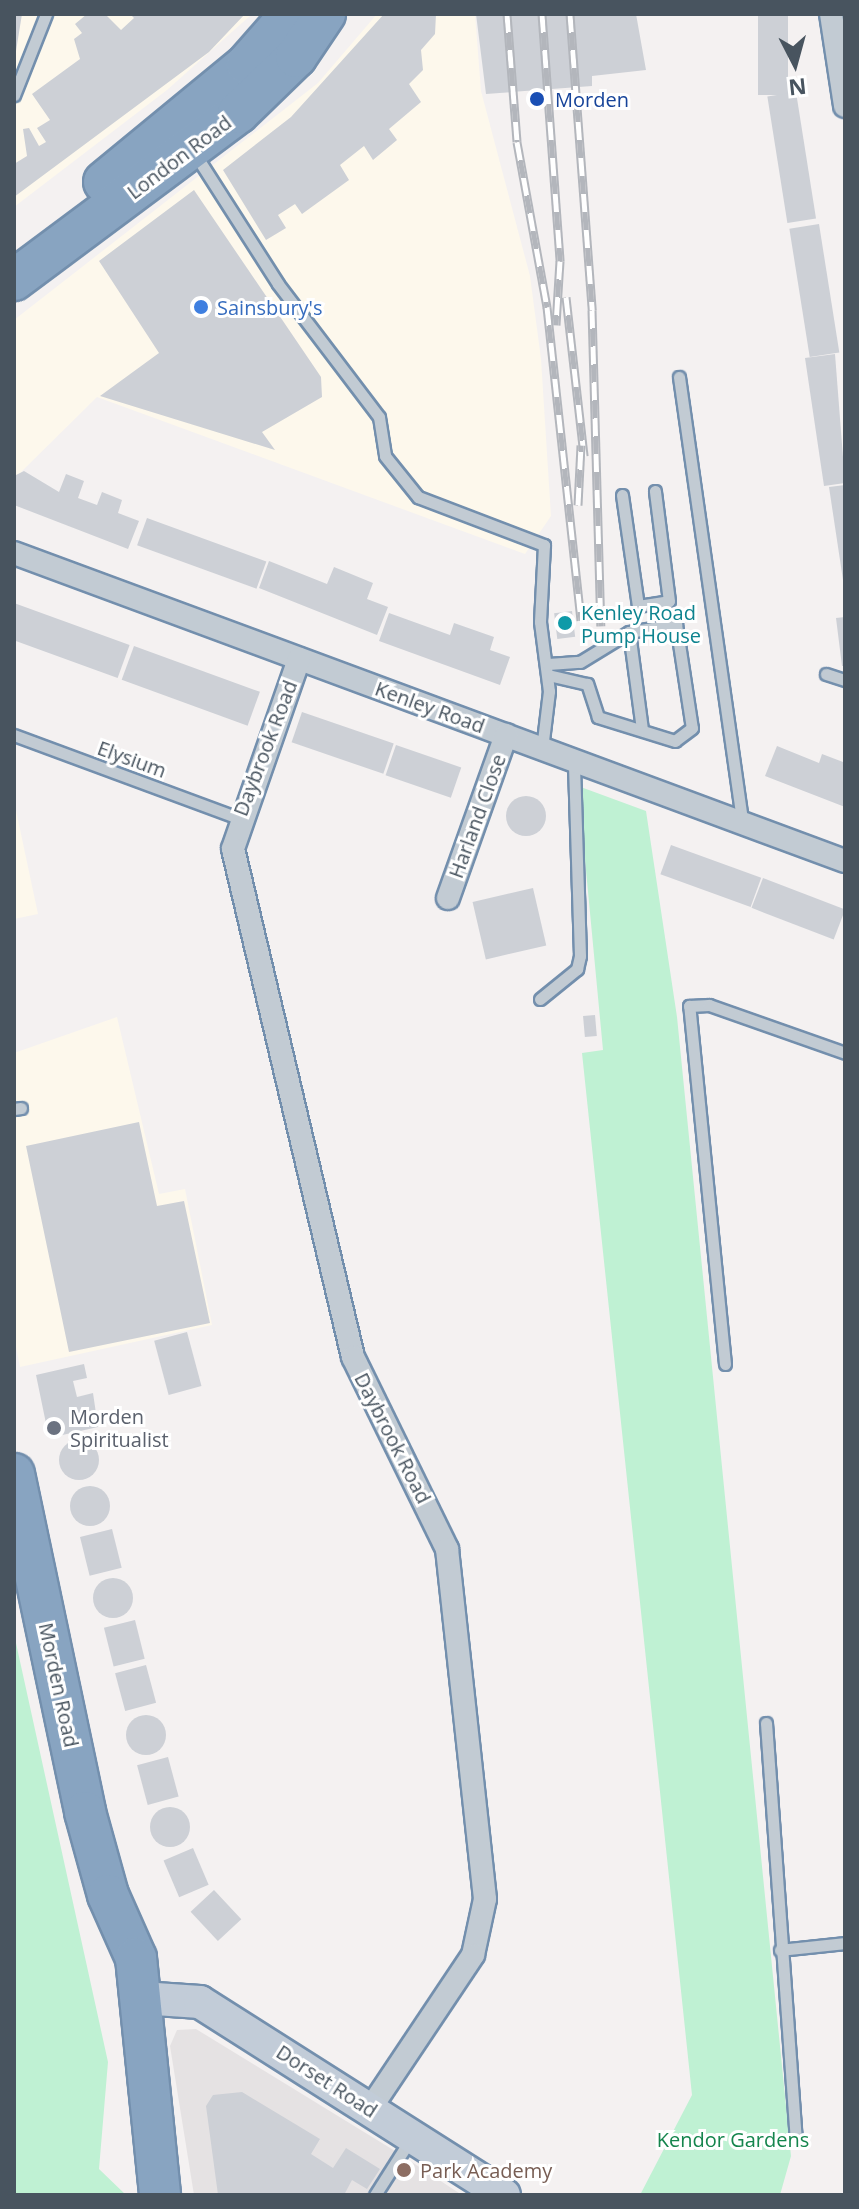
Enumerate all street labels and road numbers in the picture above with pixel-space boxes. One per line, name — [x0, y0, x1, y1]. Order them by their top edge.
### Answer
street label: London Road — [122, 110, 236, 204]
street label: Kenley Road — [372, 676, 488, 738]
street label: Daybrook Road — [228, 677, 302, 819]
street label: Elysium — [94, 735, 170, 783]
street label: Harland Close — [443, 751, 511, 881]
street label: Daybrook Road — [350, 1369, 436, 1507]
street label: Morden Road — [34, 1620, 84, 1750]
street label: Dorset Road — [272, 2039, 382, 2123]

